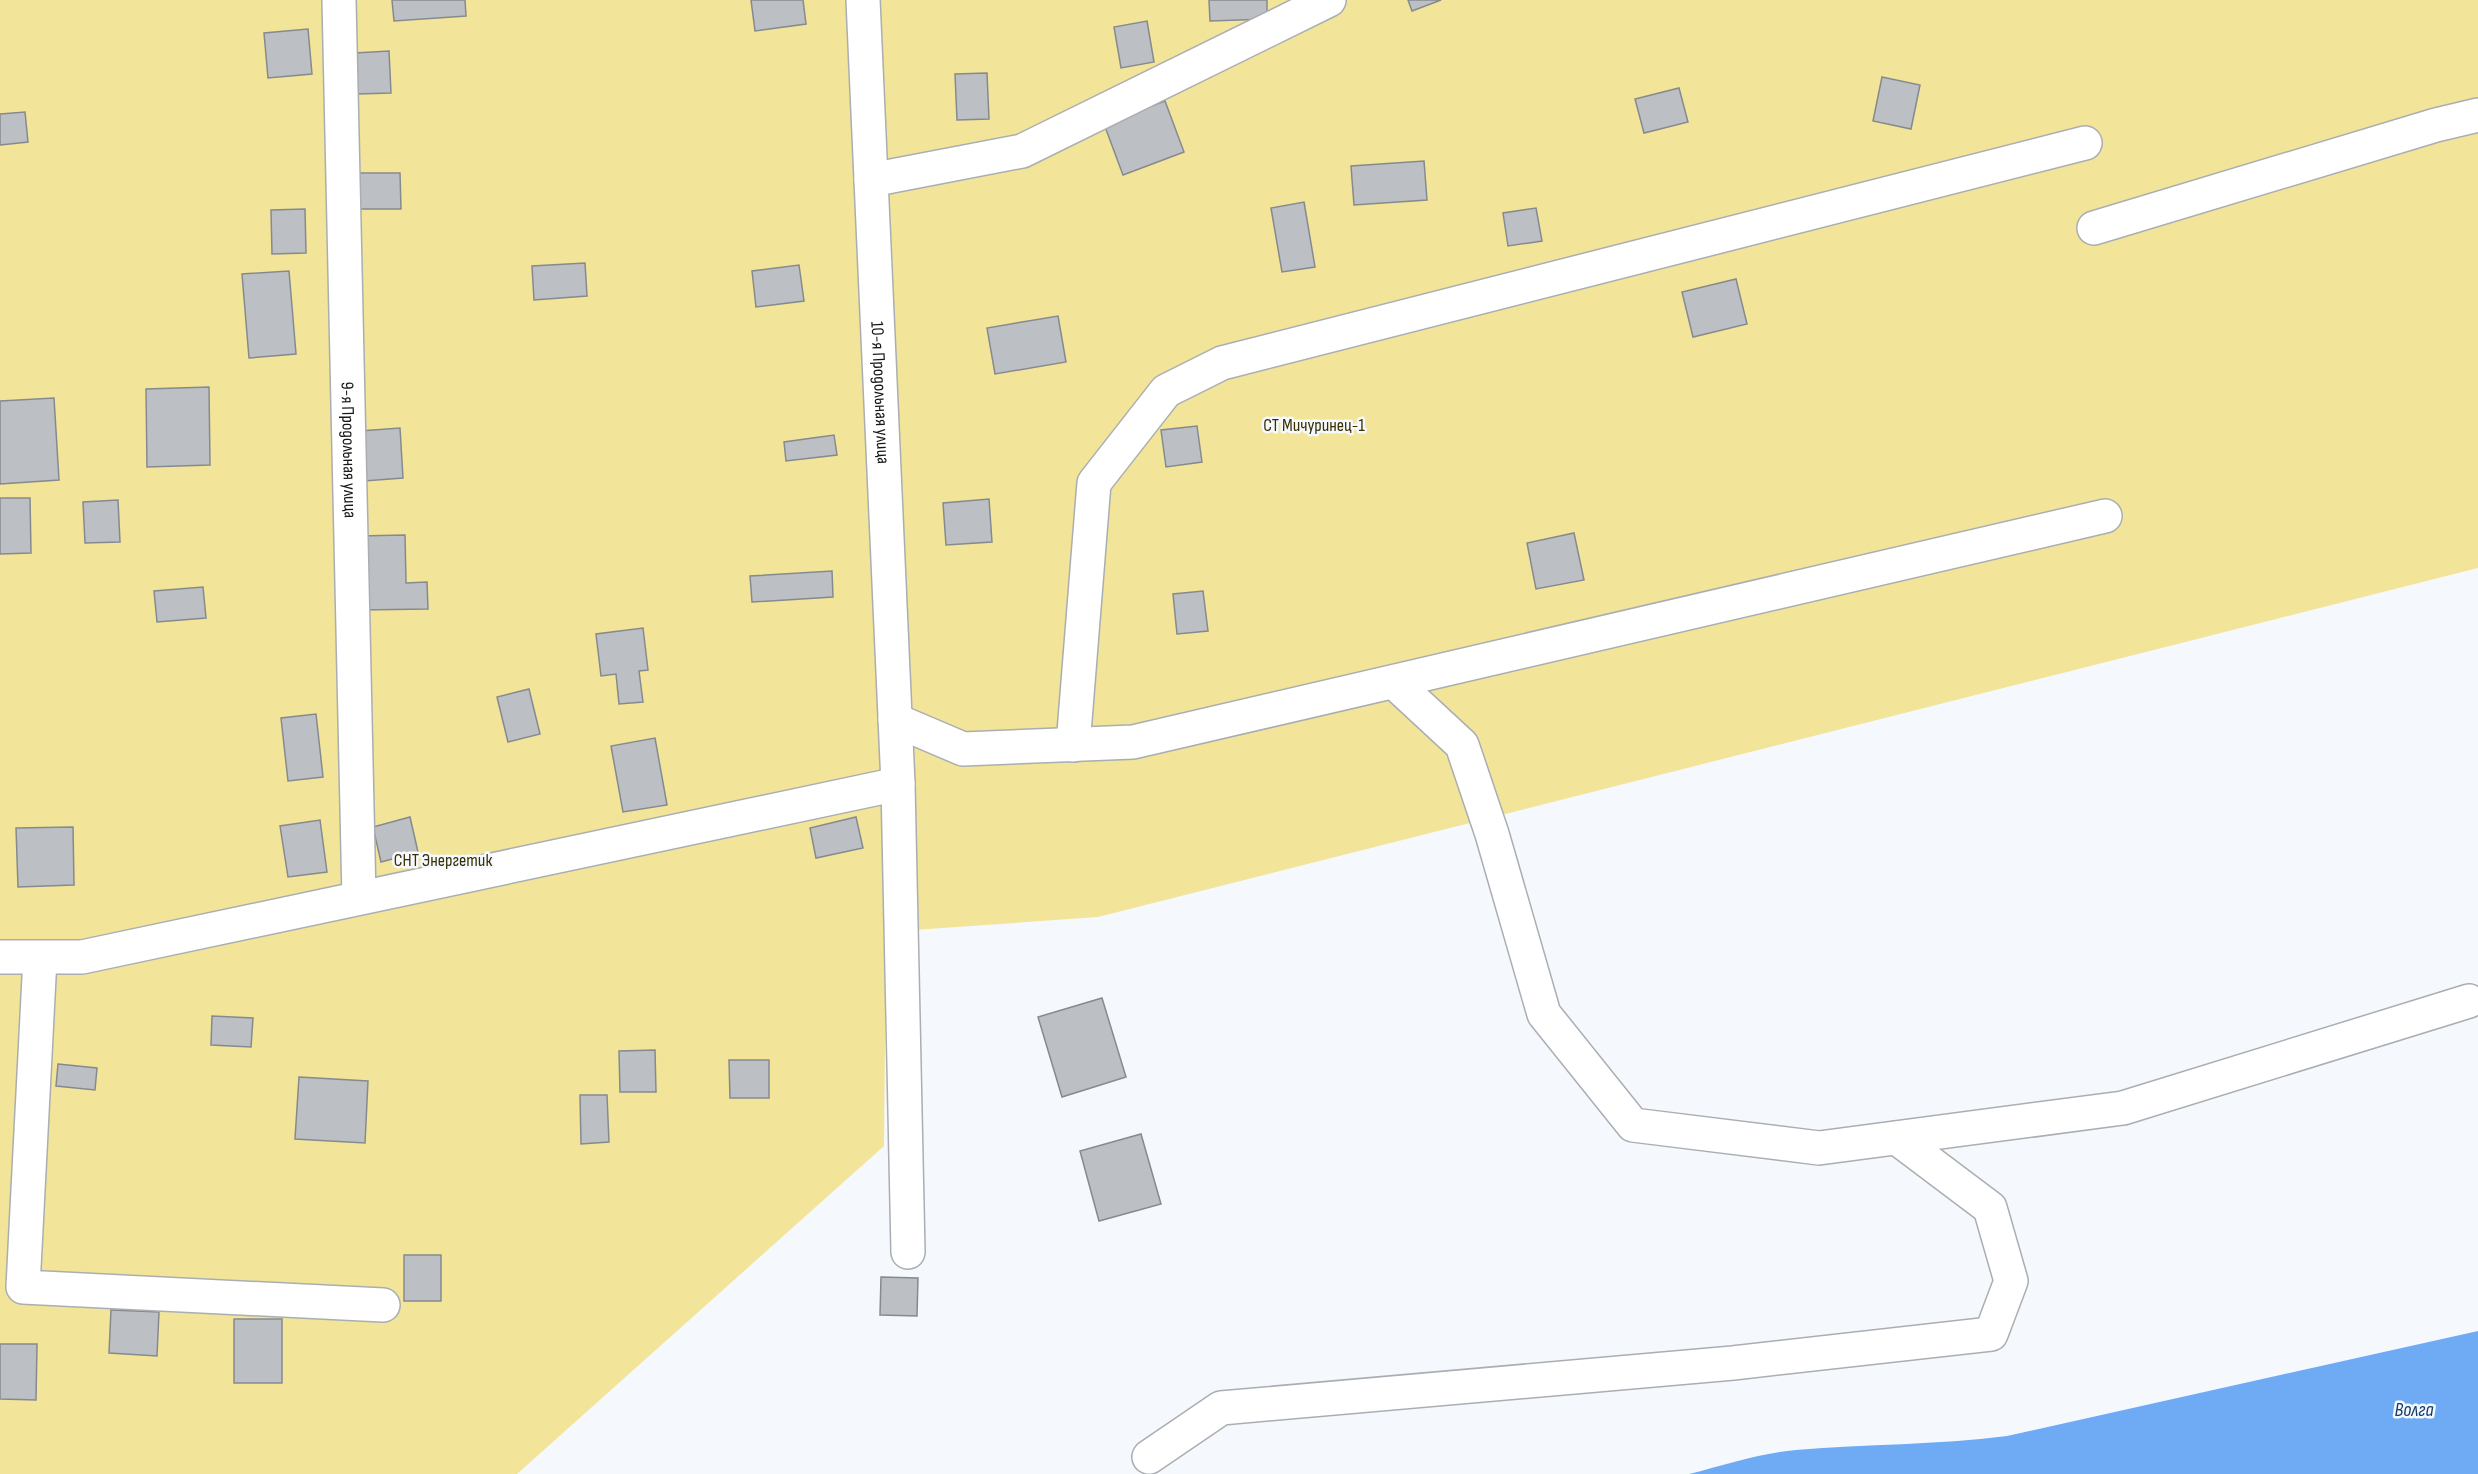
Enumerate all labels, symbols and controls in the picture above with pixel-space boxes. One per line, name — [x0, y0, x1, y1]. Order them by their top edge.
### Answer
street label: 10-я Продольная улица — [867, 321, 894, 464]
street label: 9-я Продольная улица — [337, 381, 361, 518]
park label: СТ Мичуринец-1 — [1263, 415, 1365, 436]
park label: СНТ Энергетик — [394, 850, 492, 871]
water label: Волга — [2394, 1398, 2434, 1422]

